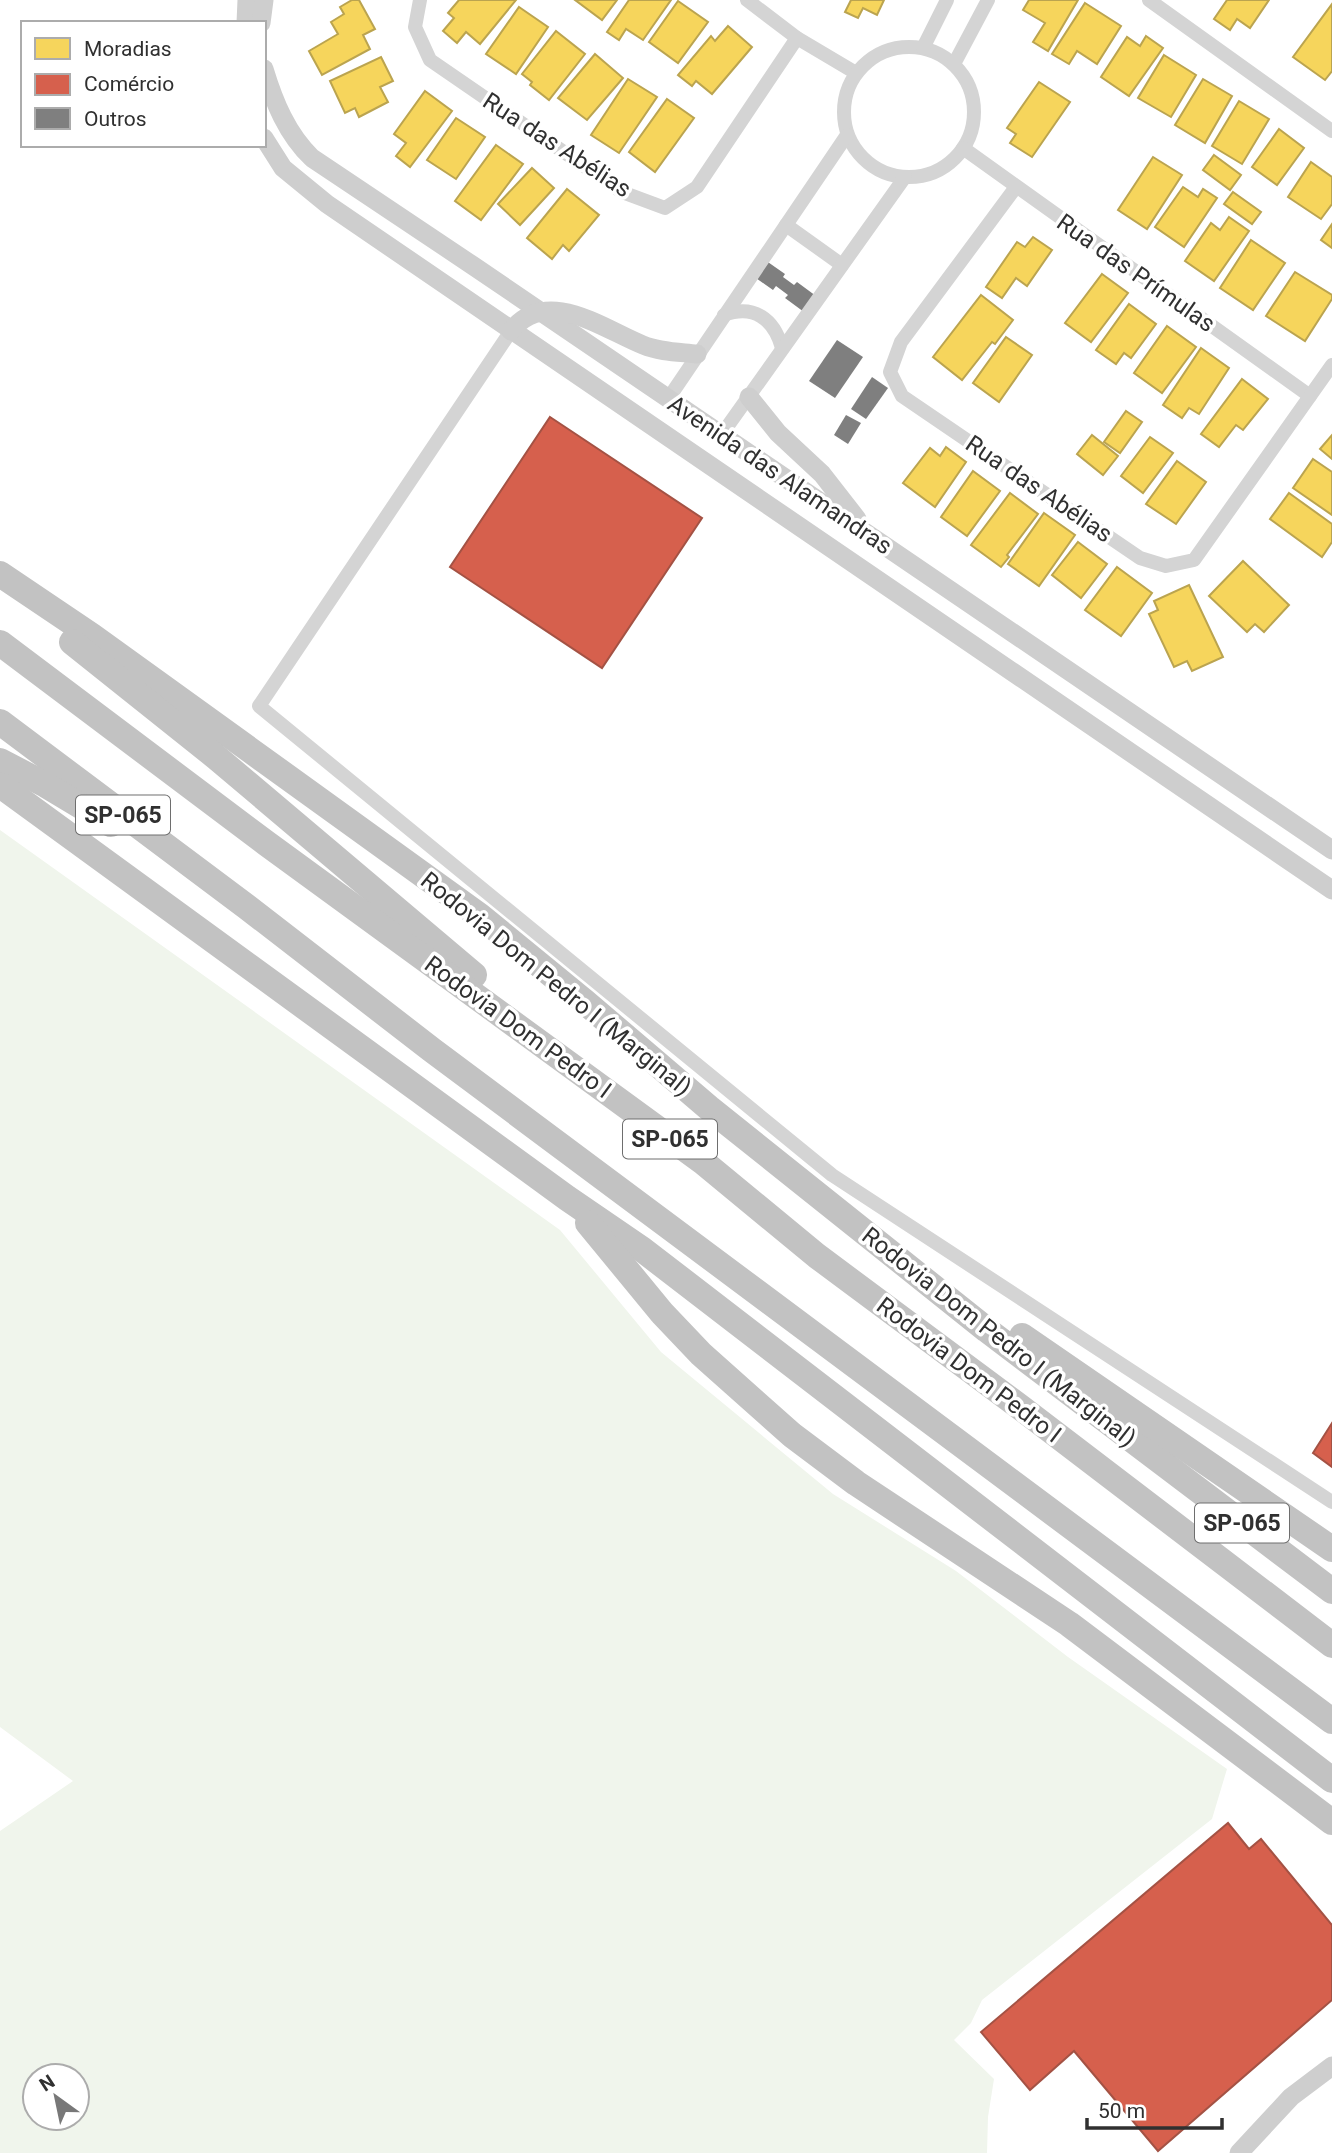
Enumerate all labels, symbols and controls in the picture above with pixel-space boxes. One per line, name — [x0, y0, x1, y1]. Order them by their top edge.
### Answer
legend — [21, 21, 266, 147]
text: Moradias — [84, 37, 172, 61]
text: Comércio — [84, 72, 174, 96]
street label: Rua das Abélias — [478, 87, 636, 203]
text: Outros — [84, 107, 147, 131]
street label: Rua das Prímulas — [1051, 208, 1221, 338]
street label: Avenida das Alamandras — [663, 389, 897, 561]
street label: Rua das Abélias — [960, 430, 1118, 548]
road number: SP-065 — [76, 796, 170, 834]
street label: Rodovia Dom Pedro I (Marginal) — [415, 866, 697, 1102]
street label: Rodovia Dom Pedro I — [419, 950, 617, 1104]
road number: SP-065 — [623, 1120, 717, 1158]
street label: Rodovia Dom Pedro I (Marginal) — [856, 1221, 1142, 1453]
street label: Rodovia Dom Pedro I — [871, 1291, 1067, 1449]
road number: SP-065 — [1195, 1504, 1289, 1542]
north arrow — [21, 2062, 91, 2132]
text: N — [35, 2070, 59, 2096]
scale bar — [1087, 2086, 1222, 2130]
text: 50 m — [1098, 2099, 1145, 2123]

